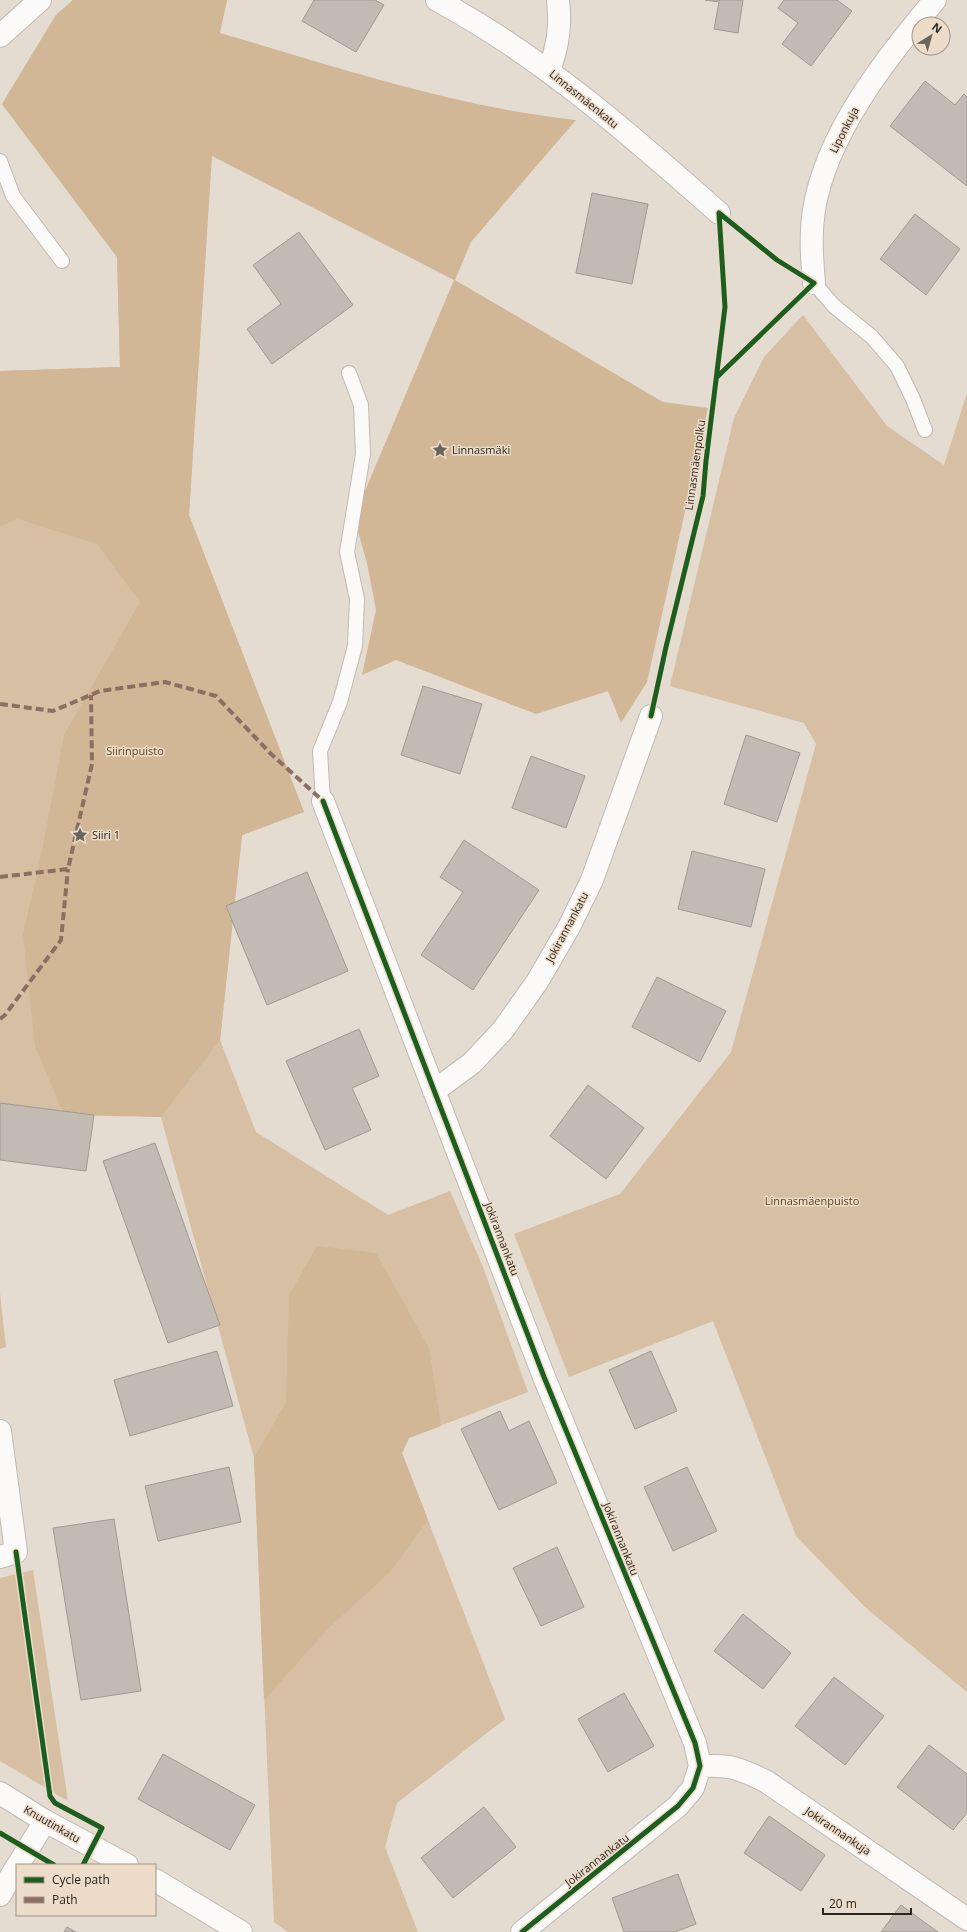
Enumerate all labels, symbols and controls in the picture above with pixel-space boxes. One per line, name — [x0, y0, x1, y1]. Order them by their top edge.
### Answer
north arrow — [911, 16, 951, 56]
text: N — [929, 19, 945, 36]
street label: Linnasmäenkatu — [547, 66, 622, 131]
street label: Liponkuja — [826, 104, 862, 155]
street label: Linnasmäenpolku — [681, 419, 708, 511]
place icon: Linnasmäki — [431, 441, 449, 459]
place label: Linnasmäki — [452, 442, 510, 457]
park label: Siirinpuisto — [106, 743, 164, 758]
place icon: Siiri 1 — [71, 826, 89, 844]
place label: Siiri 1 — [92, 827, 120, 842]
street label: Jokirannankatu — [541, 889, 591, 965]
park label: Linnasmäenpuisto — [765, 1193, 860, 1208]
street label: Jokirannankatu — [481, 1199, 523, 1278]
street label: Jokirannankatu — [600, 1499, 643, 1578]
street label: Knuutinkatu — [21, 1801, 83, 1846]
street label: Jokirannankuja — [802, 1802, 874, 1858]
street label: Jokirannankatu — [561, 1830, 632, 1890]
legend — [16, 1864, 156, 1916]
text: Cycle path — [52, 1871, 110, 1888]
scale bar — [823, 1890, 911, 1916]
text: Path — [52, 1891, 78, 1908]
text: 20 m — [829, 1895, 857, 1912]

